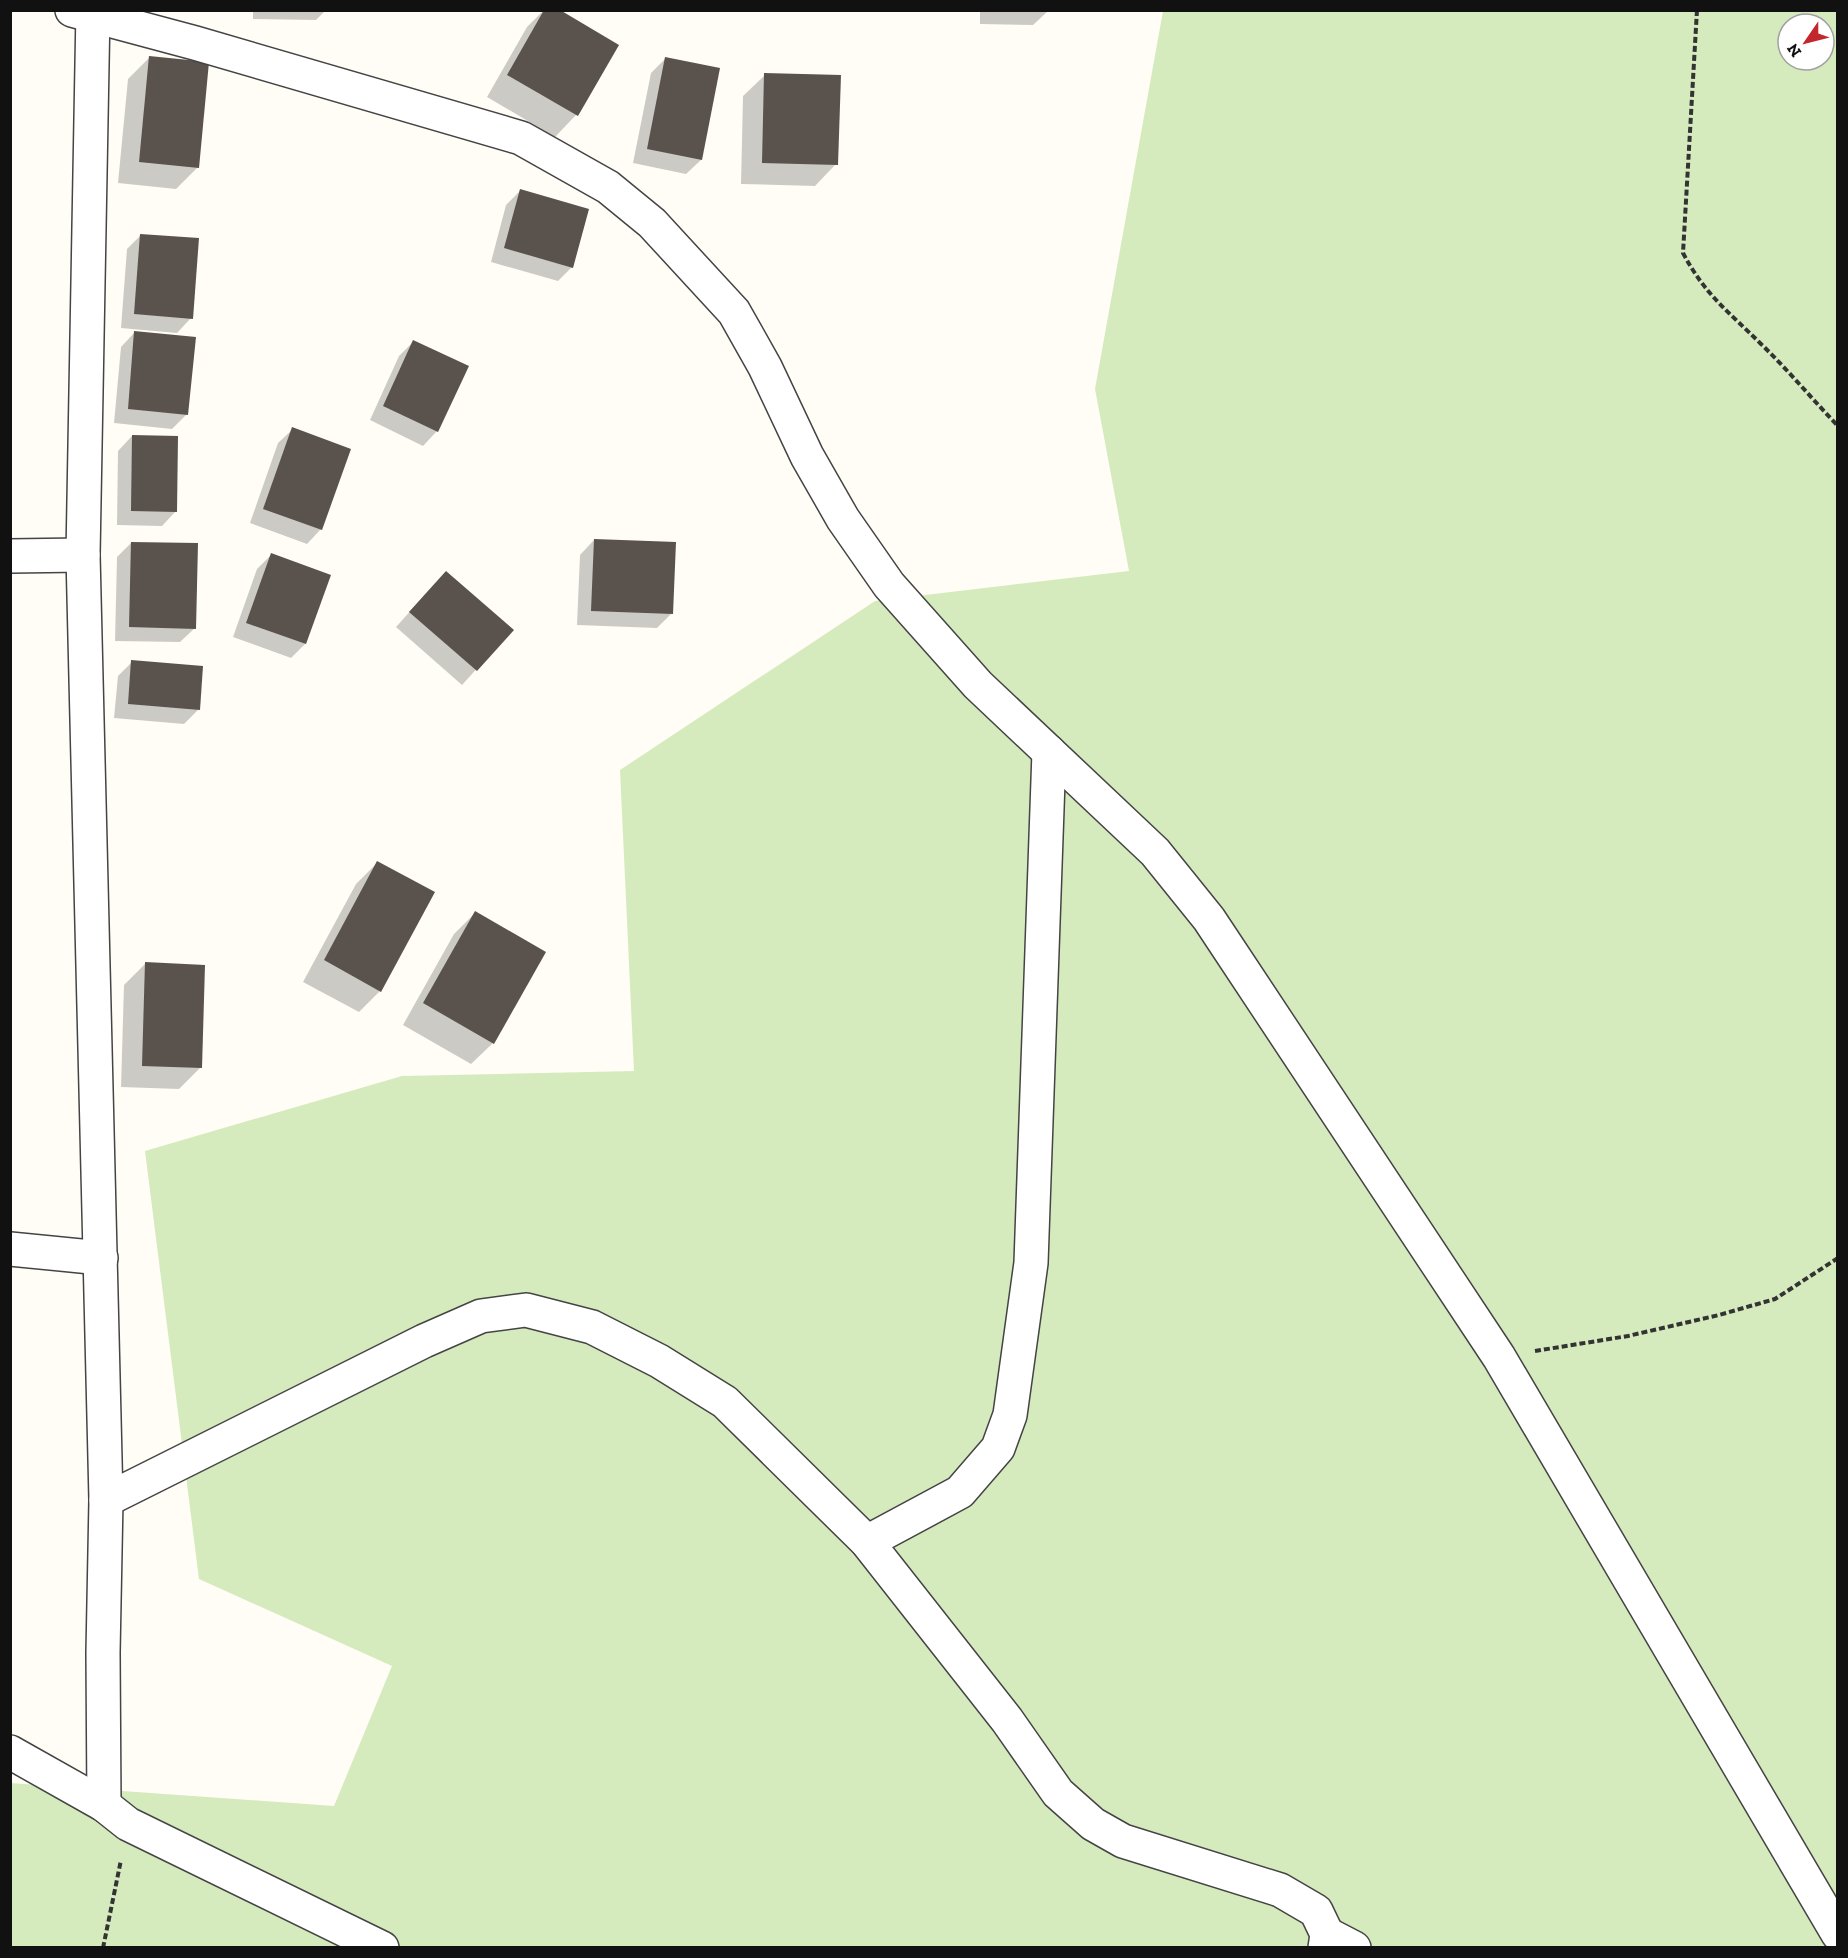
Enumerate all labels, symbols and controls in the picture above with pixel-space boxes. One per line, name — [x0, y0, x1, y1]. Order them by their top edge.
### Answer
north arrow — [1776, 12, 1836, 72]
text: N — [1783, 40, 1805, 61]

